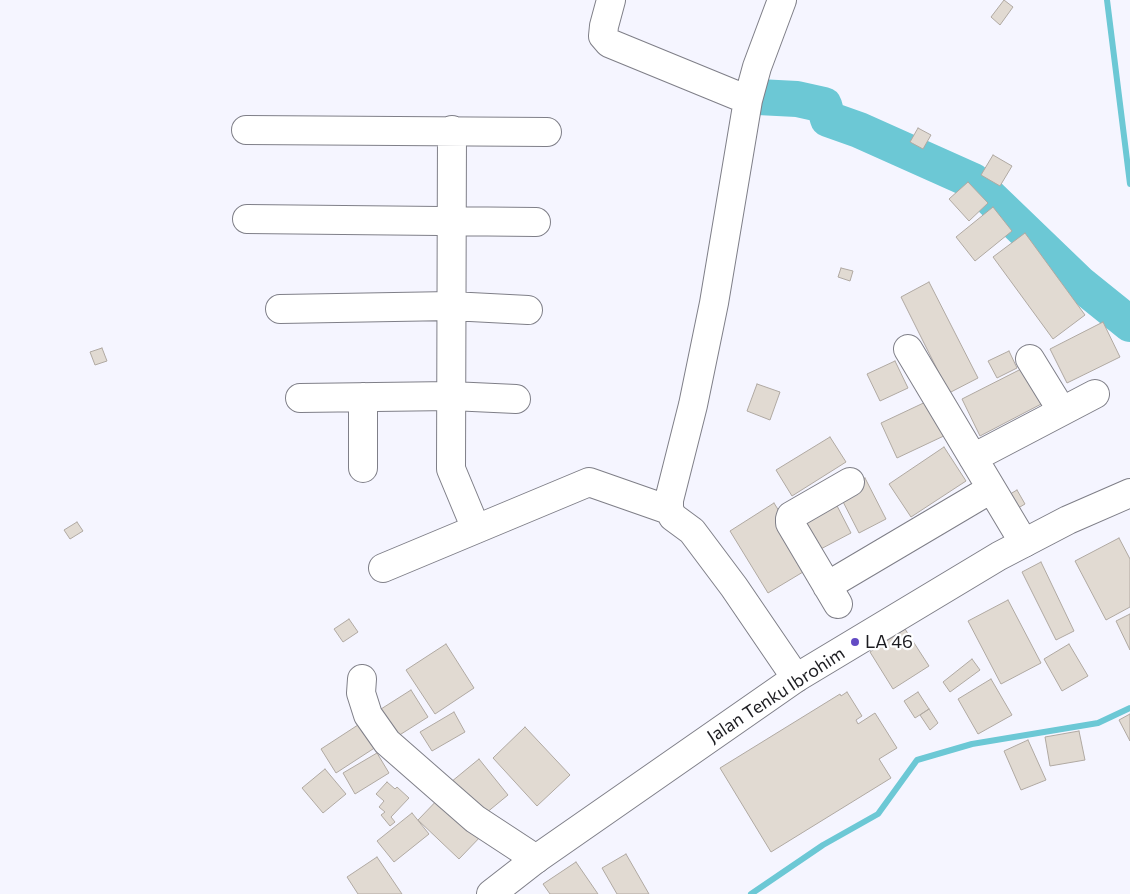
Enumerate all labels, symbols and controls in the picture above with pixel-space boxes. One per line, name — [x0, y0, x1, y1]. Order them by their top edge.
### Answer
place label: LA 46 — [865, 631, 913, 653]
marker: LA 46 — [849, 636, 861, 648]
street label: Jalan Tenku Ibrohim — [703, 642, 849, 748]

